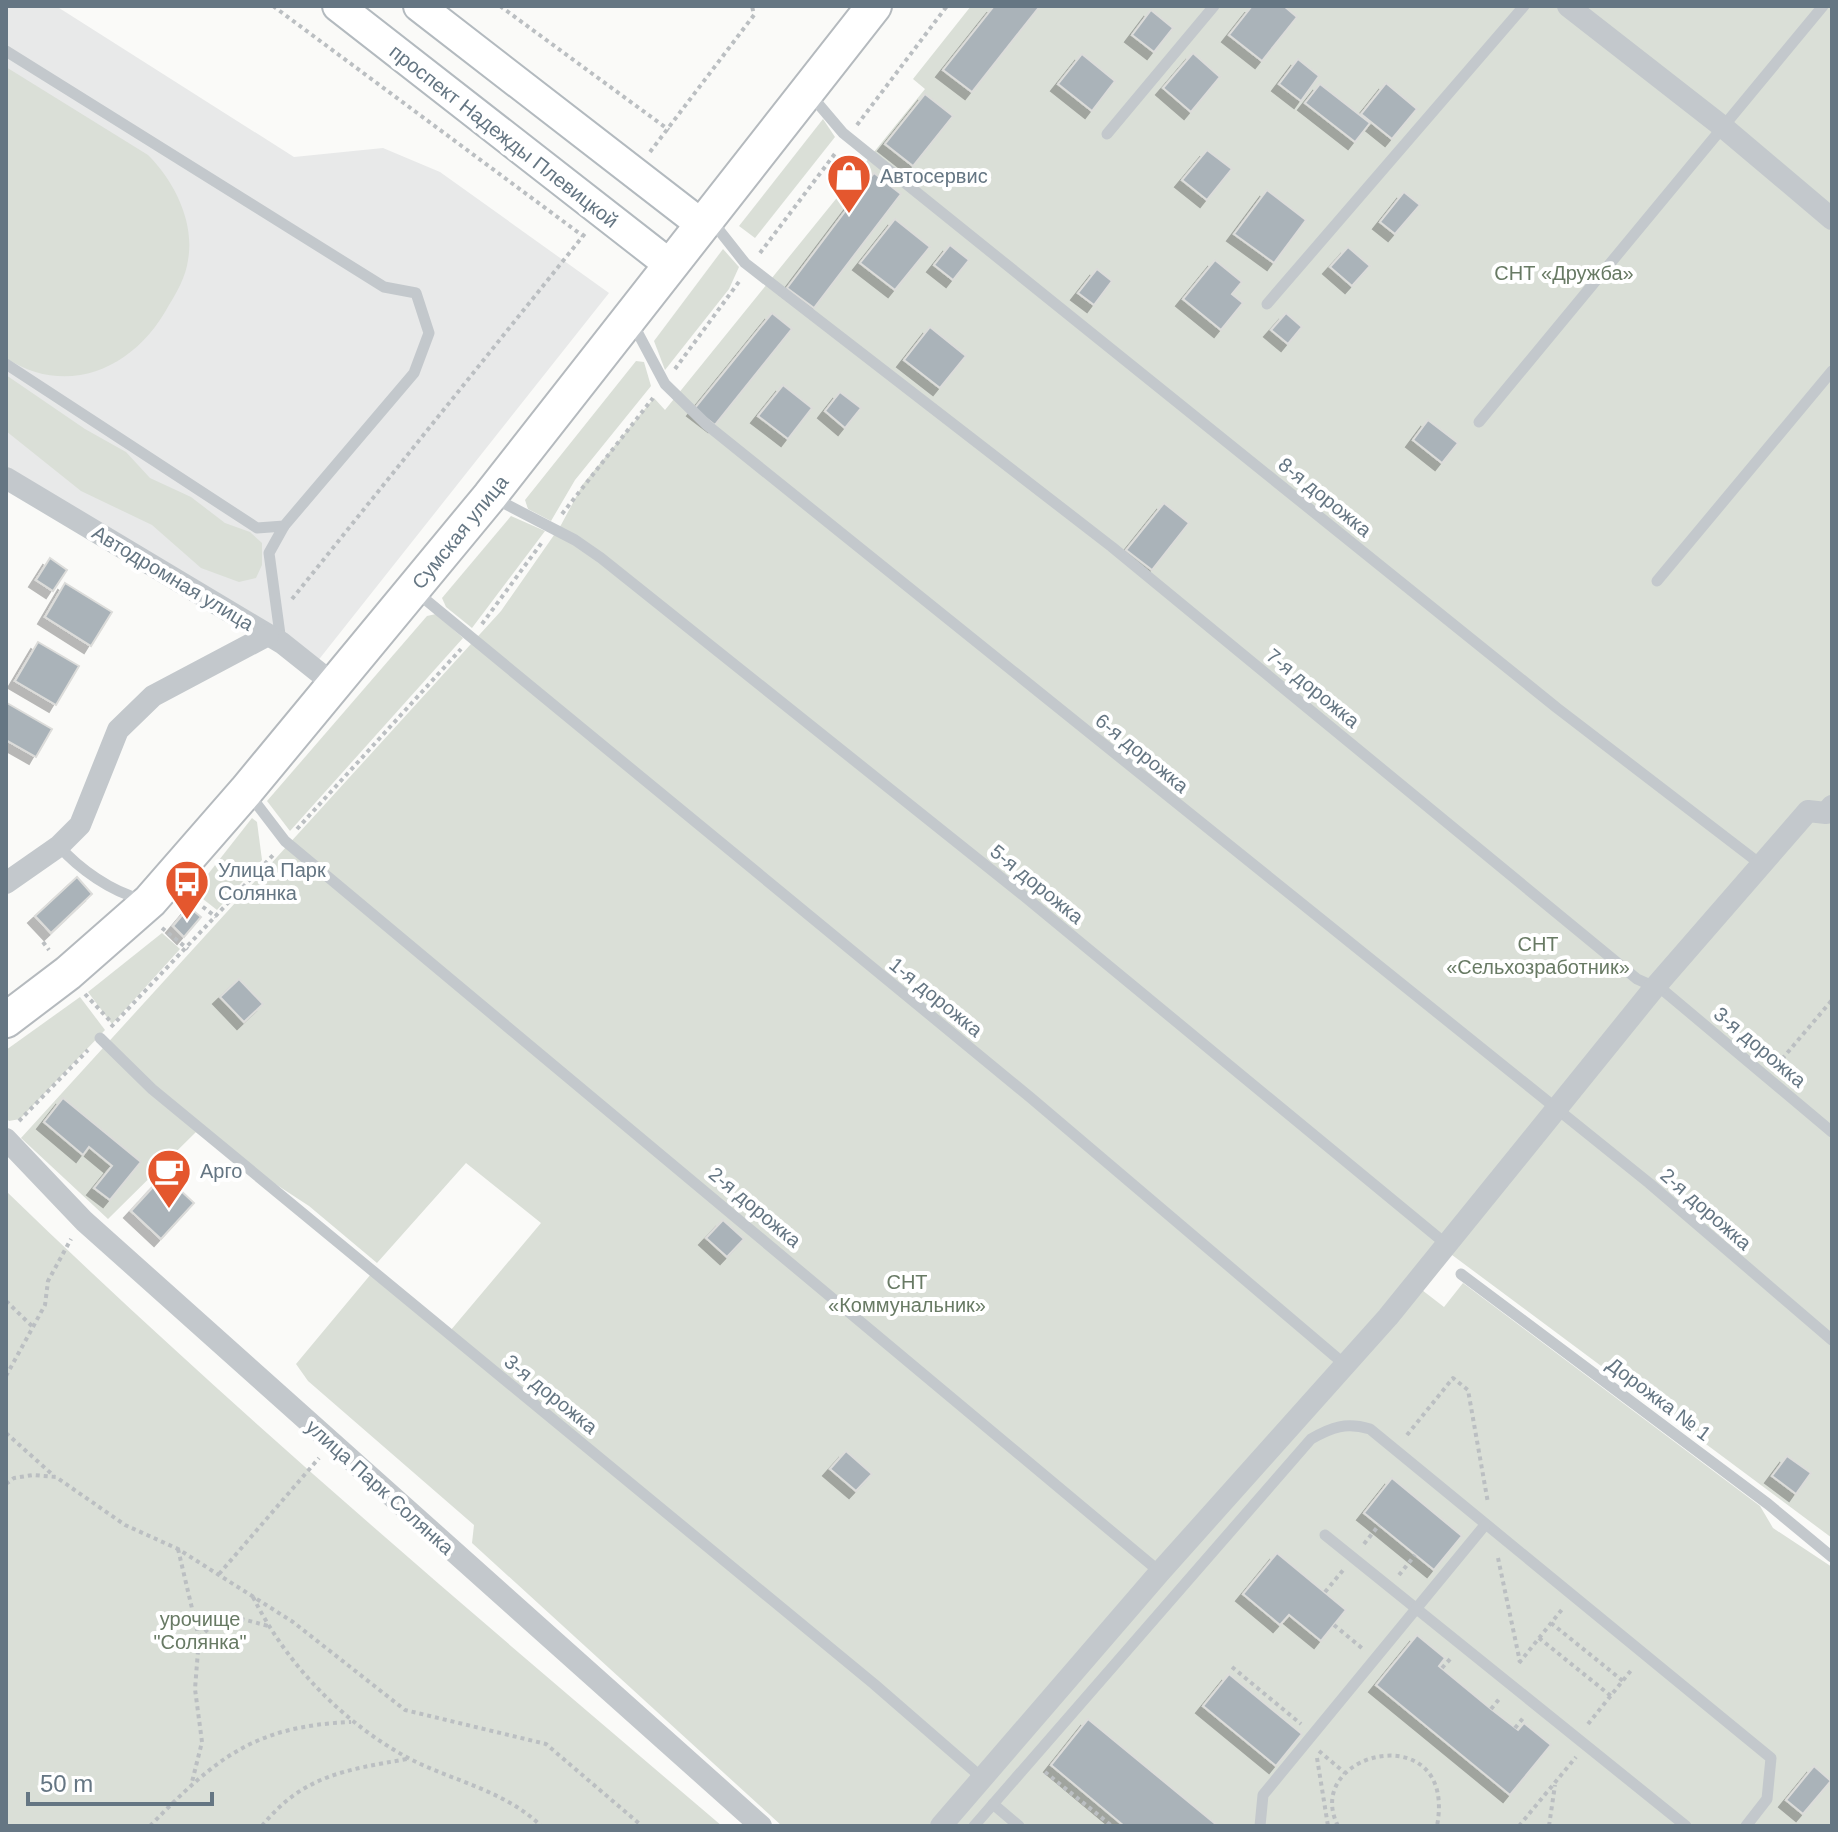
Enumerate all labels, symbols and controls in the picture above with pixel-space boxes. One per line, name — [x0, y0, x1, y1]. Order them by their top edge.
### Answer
street label: проспект Надежды Плевицкой — [386, 40, 622, 232]
shop icon: Автосервис — [825, 152, 873, 215]
place label: Автосервис — [880, 165, 988, 187]
park label: СНТ «Дружба» — [1494, 262, 1634, 284]
street label: 8-я дорожка — [1274, 453, 1376, 542]
street label: Сумская улица — [408, 470, 513, 593]
street label: Автодромная улица — [88, 521, 258, 635]
street label: 7-я дорожка — [1262, 644, 1364, 733]
street label: 6-я дорожка — [1091, 709, 1193, 798]
street label: 5-я дорожка — [986, 840, 1088, 929]
bus stop icon: Улица Парк Солянка — [163, 858, 211, 921]
place label: Улица Парк Солянка — [218, 859, 326, 904]
park label: СНТ «Сельхозработник» — [1446, 933, 1630, 978]
street label: 1-я дорожка — [885, 953, 987, 1042]
street label: 3-я дорожка — [1710, 1002, 1811, 1092]
cafe icon: Арго — [145, 1147, 193, 1210]
place label: Арго — [200, 1160, 242, 1182]
street label: 2-я дорожка — [705, 1162, 806, 1252]
street label: 2-я дорожка — [1656, 1164, 1756, 1255]
park label: СНТ «Коммунальник» — [828, 1271, 986, 1316]
street label: 3-я дорожка — [500, 1350, 602, 1439]
street label: Дорожка № 1 — [1603, 1353, 1715, 1445]
street label: улица Парк Солянка — [302, 1415, 459, 1559]
park label: урочище "Солянка" — [153, 1608, 247, 1653]
scale bar — [28, 1756, 212, 1806]
text: 50 m — [40, 1770, 93, 1797]

